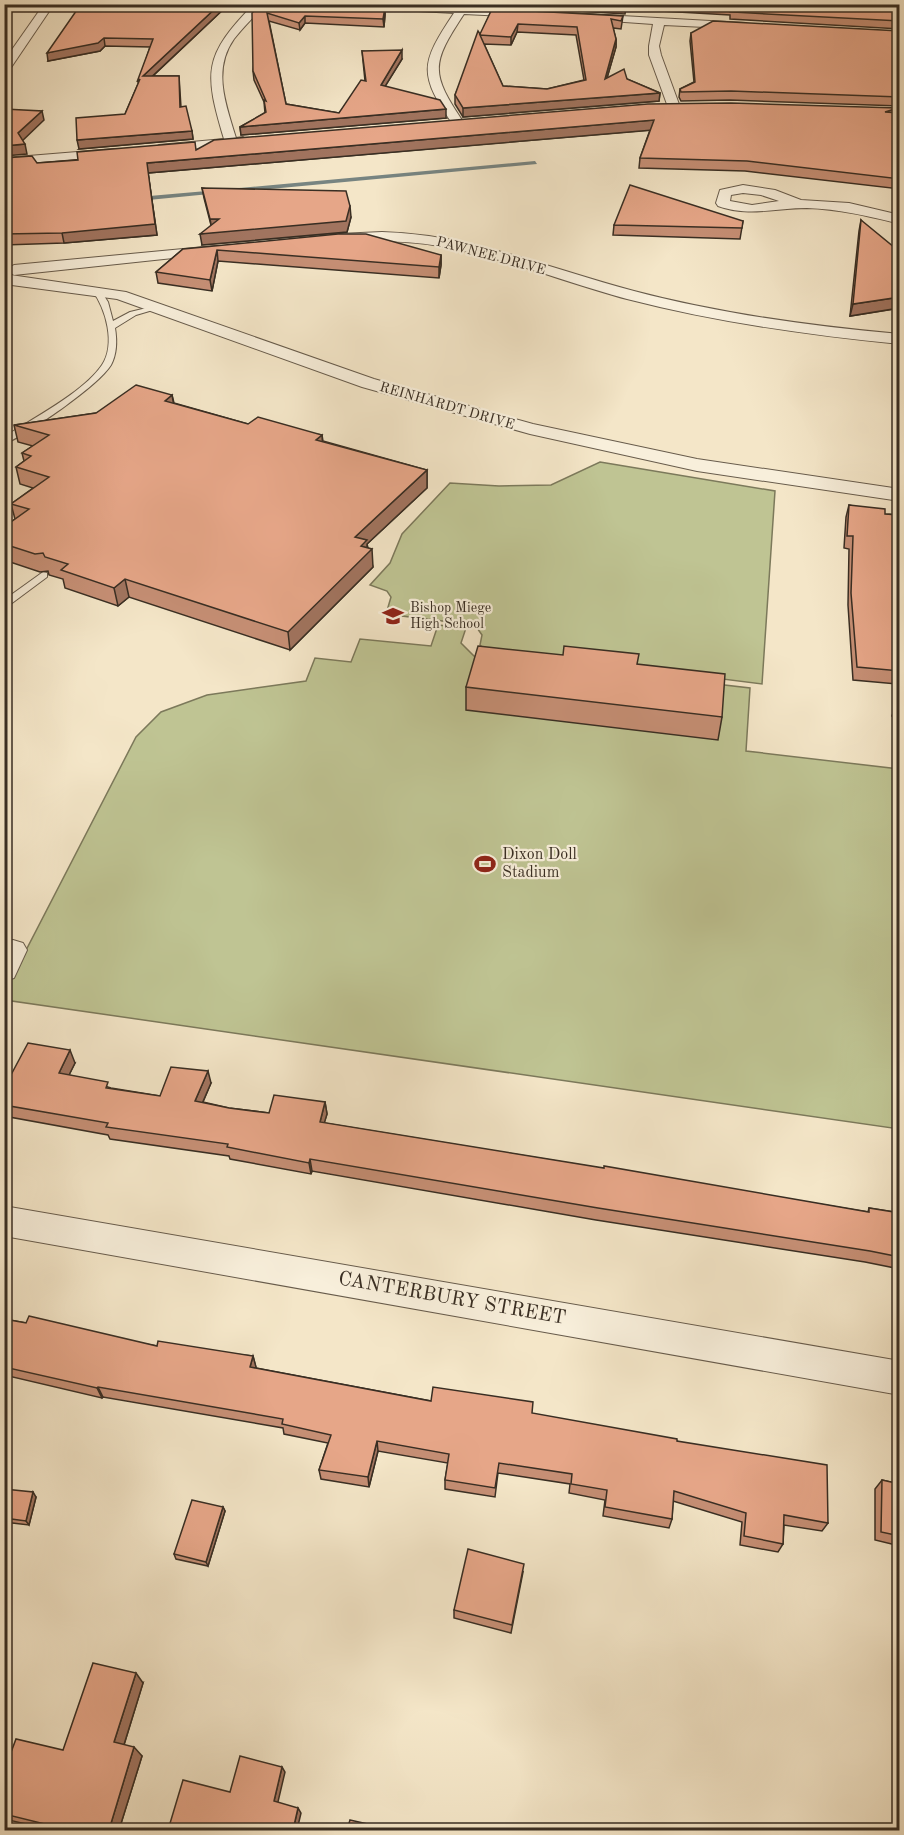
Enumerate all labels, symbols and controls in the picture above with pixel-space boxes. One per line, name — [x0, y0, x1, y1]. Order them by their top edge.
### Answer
street label: PAWNEE DRIVE — [435, 235, 547, 277]
street label: REINHARDT DRIVE — [378, 380, 516, 432]
place label: Bishop Miege High School — [410, 601, 491, 631]
school or university icon: Bishop Miege High School — [381, 604, 405, 628]
place label: Dixon Doll Stadium — [502, 847, 577, 881]
sports icon: Dixon Doll Stadium — [473, 852, 497, 876]
street label: CANTERBURY STREET — [337, 1269, 567, 1329]

